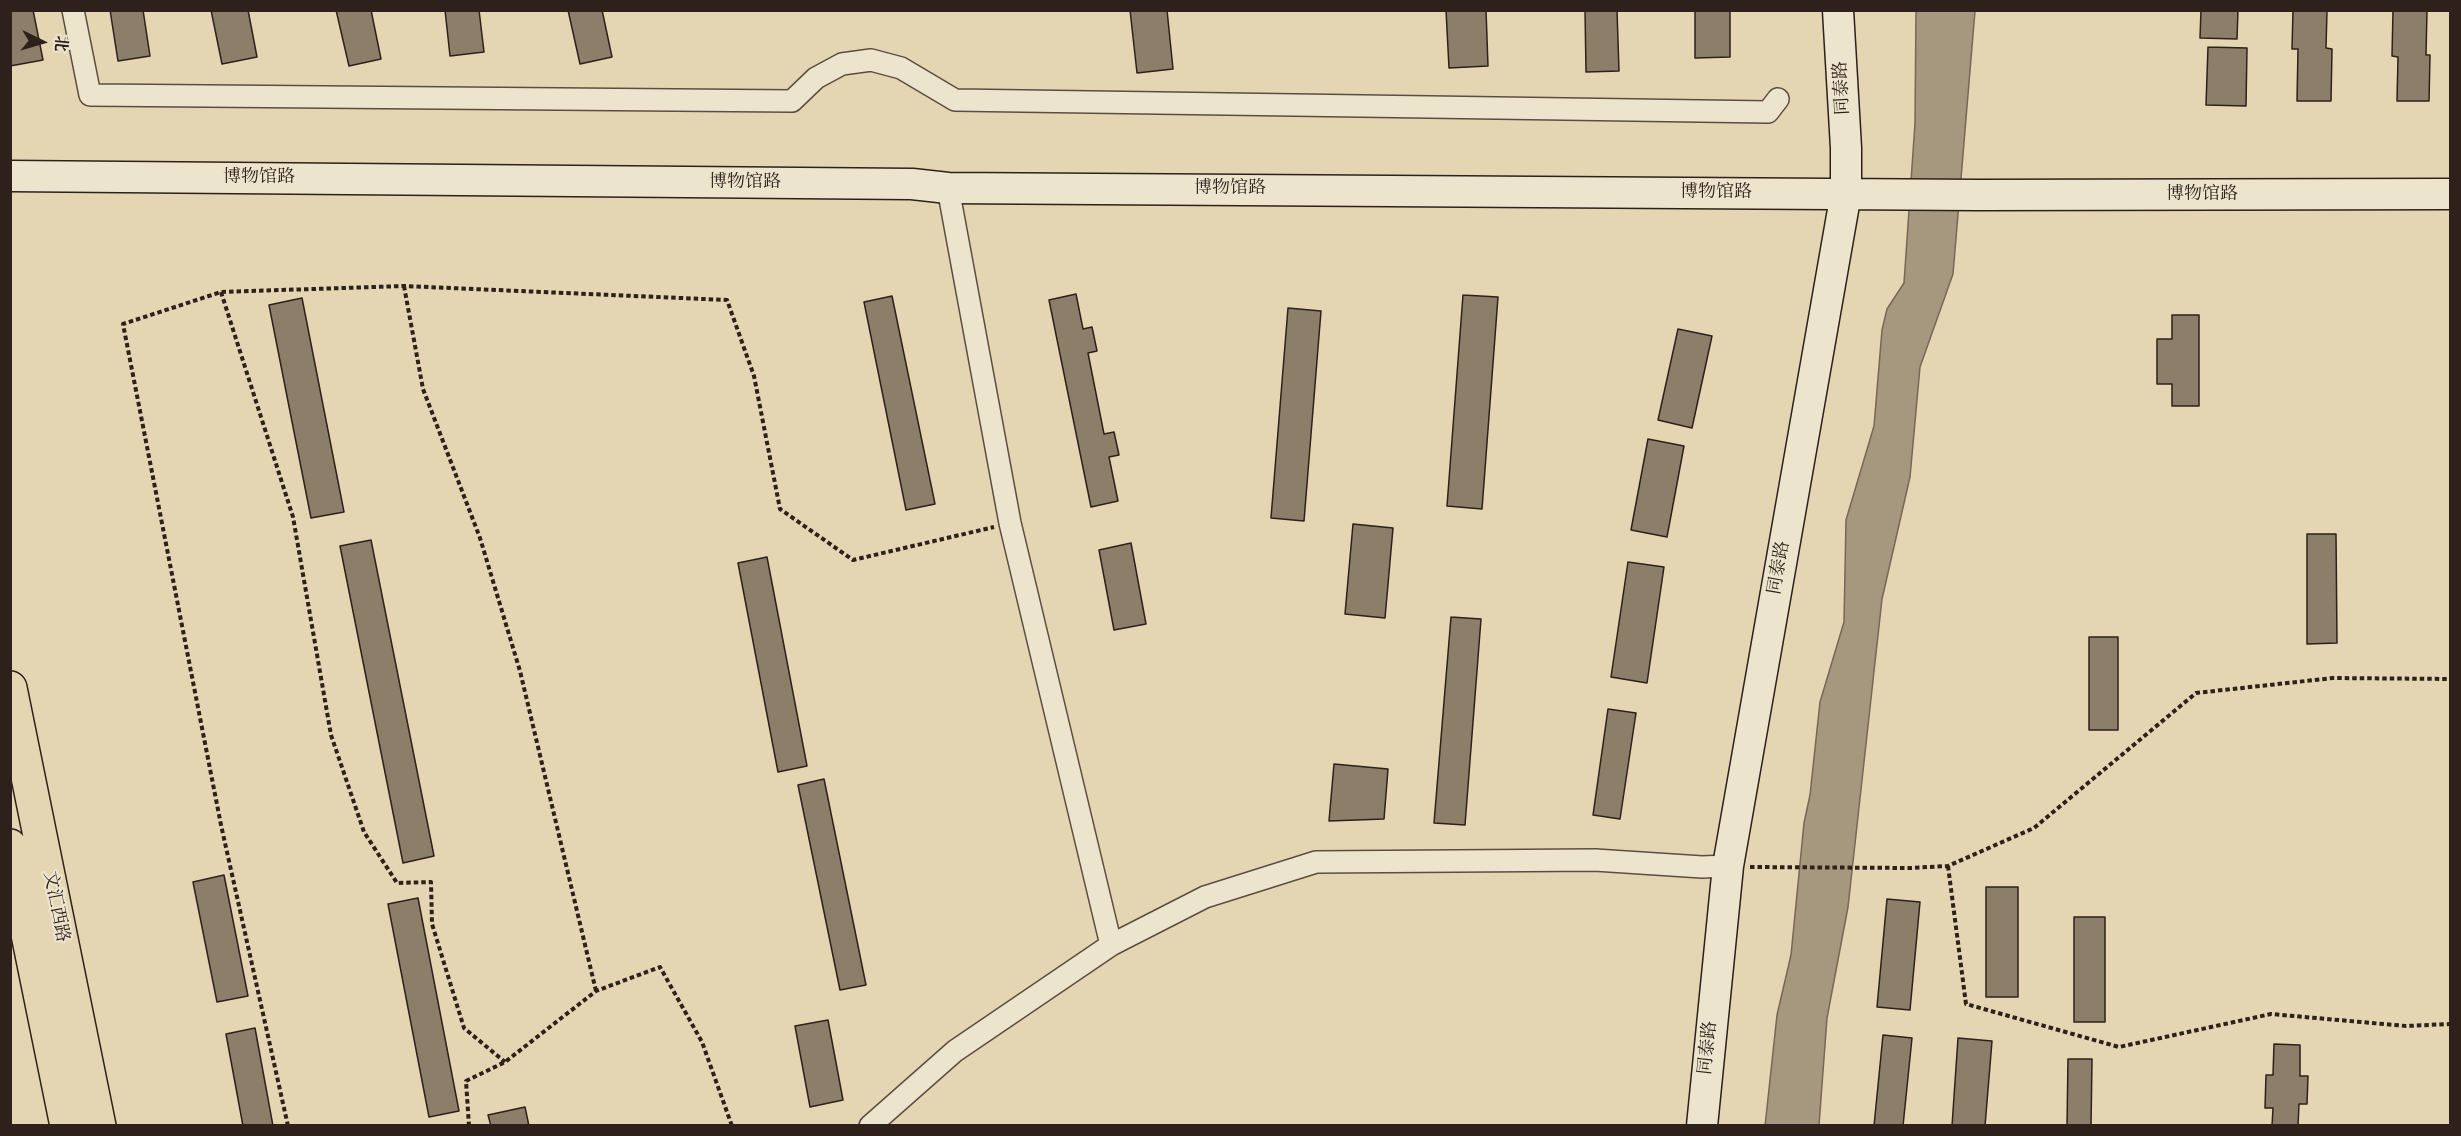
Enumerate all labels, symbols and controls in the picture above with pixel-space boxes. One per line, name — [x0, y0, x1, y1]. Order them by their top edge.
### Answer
north arrow — [12, 12, 72, 72]
text: 北 — [49, 35, 71, 52]
street label: 同泰路 — [1831, 60, 1855, 116]
street label: 博物馆路 — [223, 167, 295, 189]
street label: 博物馆路 — [709, 172, 781, 194]
street label: 博物馆路 — [1194, 178, 1266, 200]
street label: 博物馆路 — [1680, 182, 1752, 204]
street label: 博物馆路 — [2166, 184, 2238, 206]
street label: 同泰路 — [1765, 540, 1795, 596]
street label: 文汇西路 — [38, 870, 72, 944]
street label: 同泰路 — [1695, 1020, 1723, 1076]

